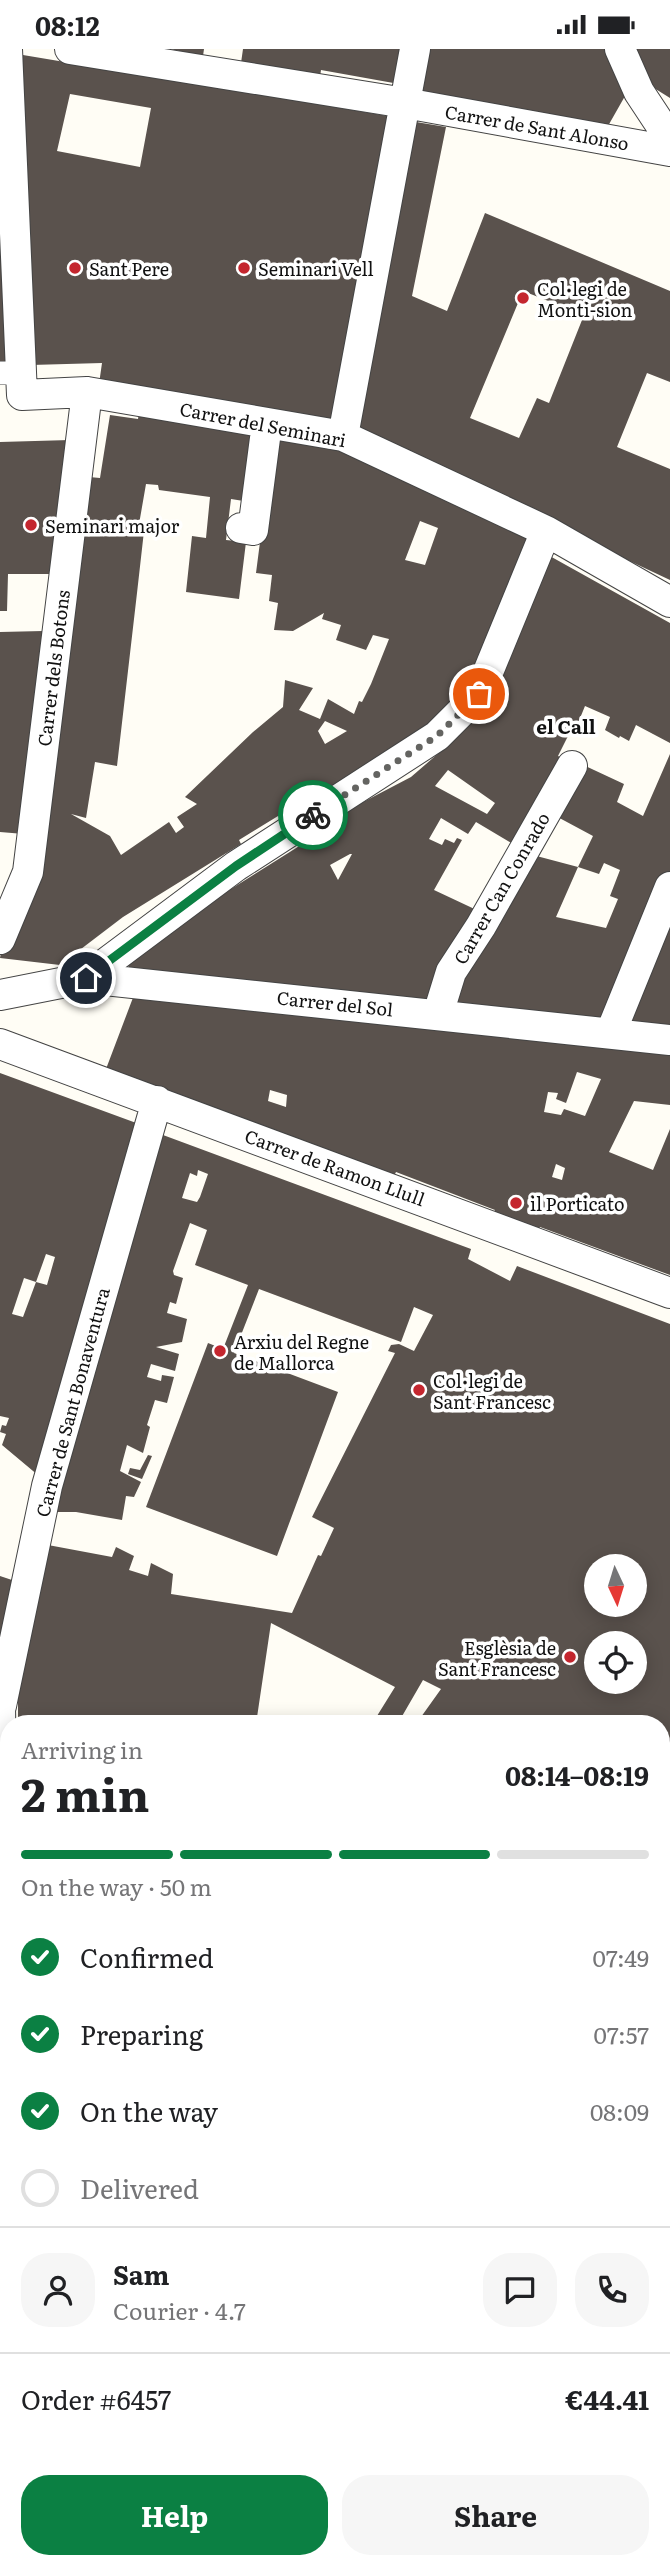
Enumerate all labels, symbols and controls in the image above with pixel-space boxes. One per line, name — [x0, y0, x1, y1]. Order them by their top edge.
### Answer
text: 08:12 — [35, 5, 100, 44]
street label: Carrer de Sant Alonso — [443, 98, 631, 156]
place label: Sant Pere — [89, 255, 169, 282]
place label: Seminari Vell — [258, 255, 374, 282]
marker: Sant Pere — [67, 260, 83, 276]
marker: Seminari Vell — [236, 260, 252, 276]
place label: Col·legi de Monti-sion — [537, 275, 633, 323]
marker: Col·legi de Monti-sion — [515, 290, 531, 306]
street label: Carrer del Seminari — [178, 395, 348, 453]
place label: Seminari major — [45, 512, 180, 539]
marker: Seminari major — [23, 517, 39, 533]
street label: Carrer dels Botons — [30, 588, 76, 748]
pin — [449, 664, 509, 724]
icon: bag — [460, 675, 498, 713]
district label: el Call — [536, 712, 596, 740]
courier — [278, 780, 348, 850]
icon: bike — [294, 796, 332, 834]
street label: Carrer Can Conrado — [446, 807, 556, 969]
pin — [56, 948, 116, 1008]
icon: home — [67, 959, 105, 997]
street label: Carrer del Sol — [276, 983, 394, 1023]
street label: Carrer de Ramon Llull — [241, 1122, 429, 1212]
place label: il Porticato — [530, 1190, 624, 1217]
marker: il Porticato — [508, 1195, 524, 1211]
street label: Carrer de Sant Bonaventura — [28, 1284, 116, 1520]
place label: Arxiu del Regne de Mallorca — [234, 1328, 369, 1376]
marker: Arxiu del Regne de Mallorca — [212, 1343, 228, 1359]
place label: Col·legi de Sant Francesc — [433, 1367, 551, 1415]
marker: Col·legi de Sant Francesc — [411, 1382, 427, 1398]
north arrow — [584, 1554, 648, 1617]
map controls — [584, 1554, 647, 1694]
button: locate — [584, 1631, 647, 1694]
place label: Esglèsia de Sant Francesc — [438, 1634, 556, 1682]
marker: Esglèsia de Sant Francesc — [562, 1649, 578, 1665]
text: Arriving in — [21, 1732, 143, 1766]
text: 08:14–08:19 — [505, 1755, 649, 1794]
text: 2 min — [21, 1758, 150, 1826]
text: On the way · 50 m — [21, 1869, 212, 1903]
text: Confirmed — [80, 1937, 214, 1976]
icon: check — [21, 1938, 59, 1976]
text: 07:49 — [593, 1940, 649, 1974]
text: Preparing — [80, 2014, 203, 2053]
icon: check — [21, 2015, 59, 2053]
text: 07:57 — [594, 2017, 649, 2051]
text: On the way — [80, 2091, 218, 2130]
icon: check — [21, 2092, 59, 2130]
text: 08:09 — [590, 2094, 649, 2128]
text: Delivered — [80, 2168, 199, 2207]
button: person — [21, 2253, 95, 2327]
button: chat — [483, 2253, 557, 2327]
button: phone — [575, 2253, 649, 2327]
text: Sam — [113, 2254, 169, 2293]
text: Courier · 4.7 — [113, 2293, 246, 2327]
text: Order #6457 — [21, 2379, 171, 2418]
text: €44.41 — [565, 2379, 649, 2418]
button: Help — [21, 2475, 328, 2555]
button: Share — [342, 2475, 649, 2555]

